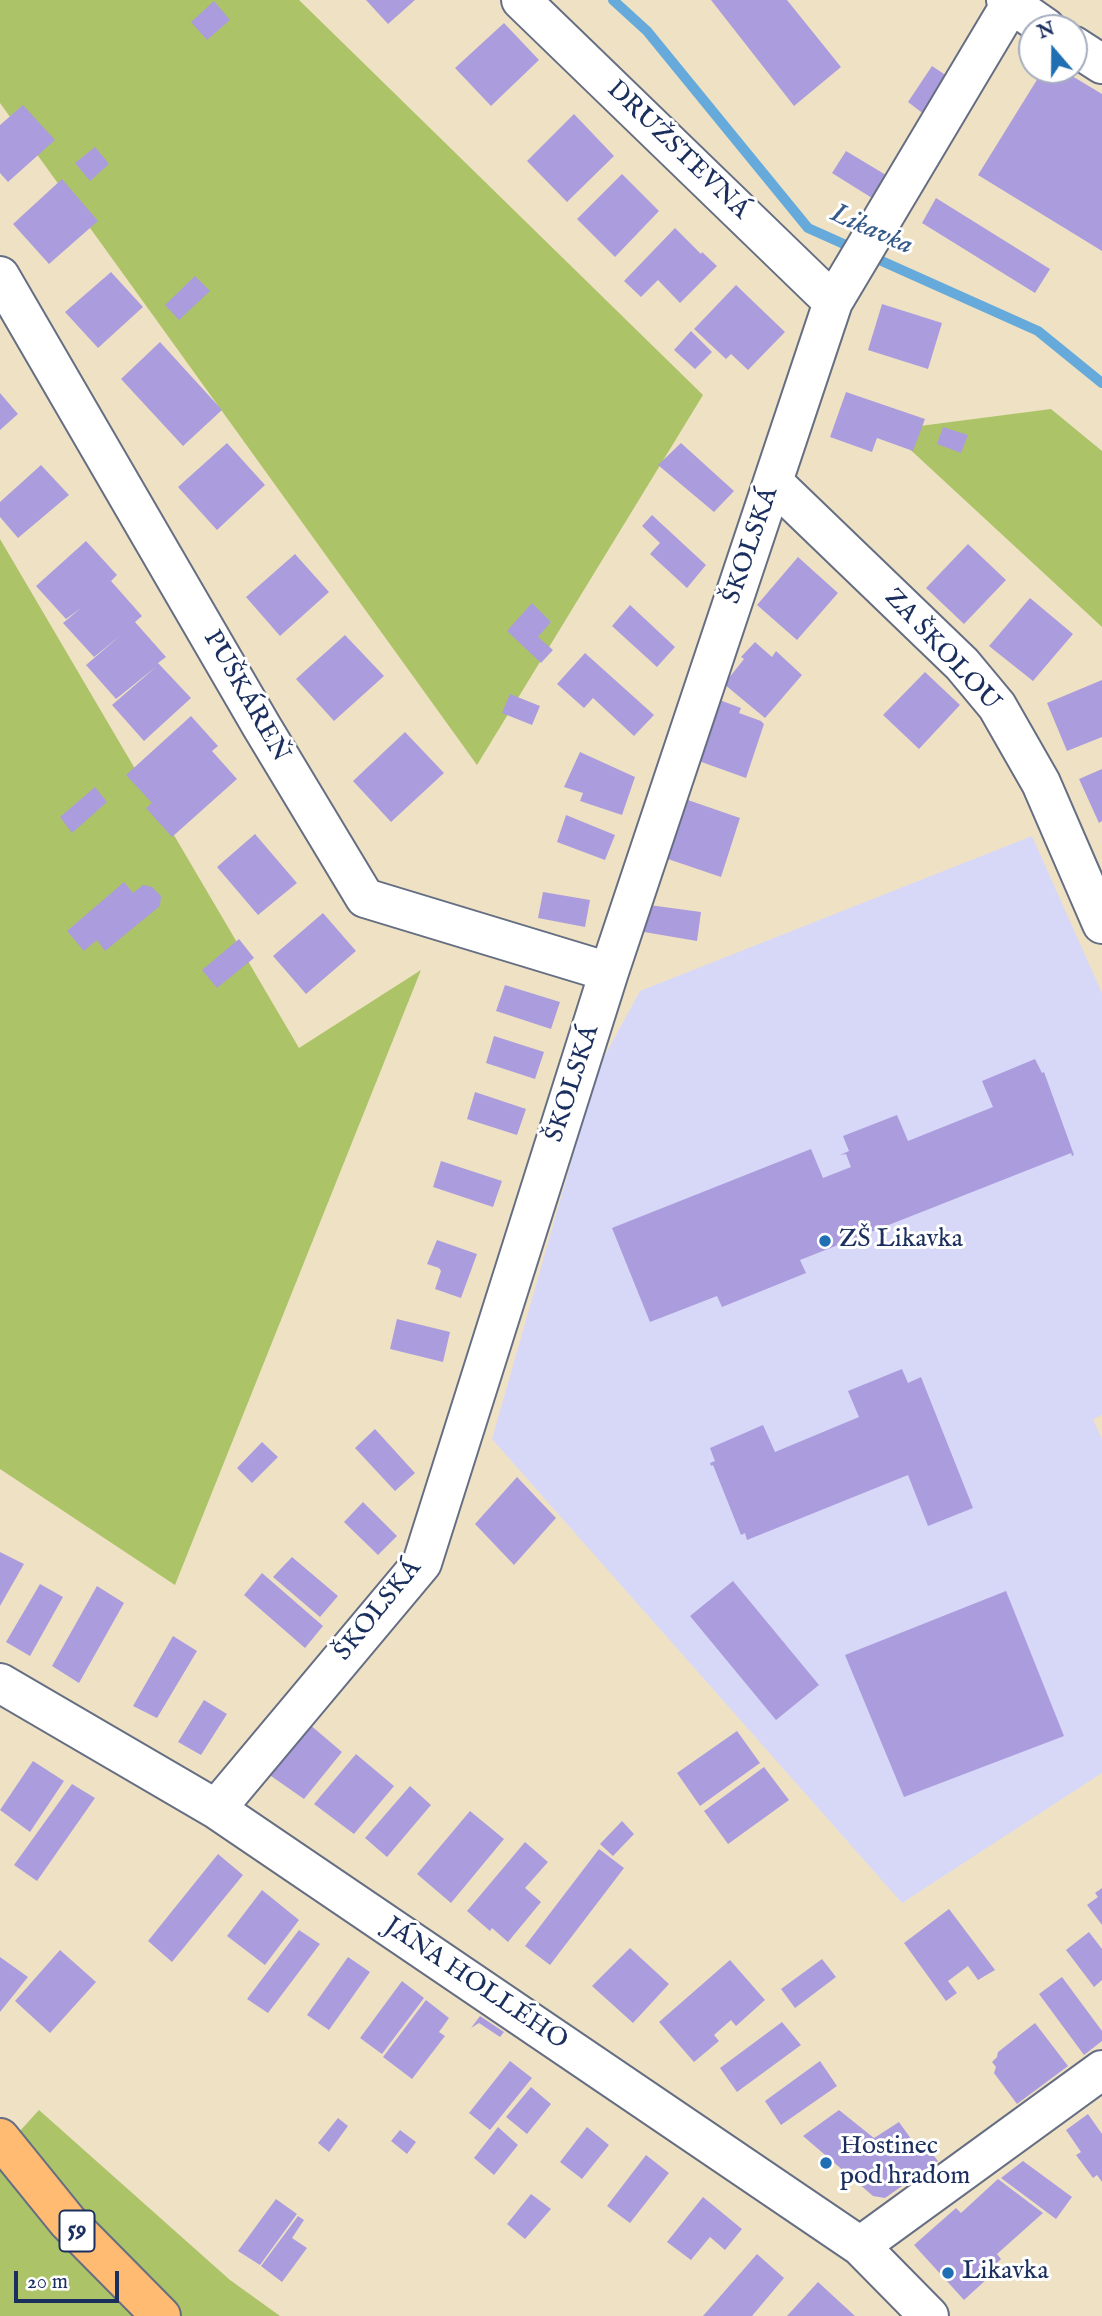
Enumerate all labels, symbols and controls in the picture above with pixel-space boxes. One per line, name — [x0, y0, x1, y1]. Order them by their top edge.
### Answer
north arrow — [1018, 14, 1088, 84]
text: N — [1035, 17, 1058, 45]
street label: DRUŽSTEVNÁ — [599, 75, 755, 227]
water label: Likavka — [825, 198, 917, 264]
street label: ŠKOLSKÁ — [718, 484, 786, 608]
street label: ZA ŠKOLOU — [876, 583, 1006, 719]
street label: PUŠKÁREŇ — [195, 626, 295, 768]
street label: ŠKOLSKÁ — [540, 1022, 608, 1146]
place label: ZŠ Likavka — [839, 1225, 963, 1257]
marker: ZŠ Likavka — [817, 1233, 833, 1249]
street label: ŠKOLSKÁ — [329, 1554, 429, 1668]
street label: JÁNA HOLLÉHO — [377, 1912, 573, 2058]
place label: Hostinec pod hradom — [840, 2132, 970, 2194]
marker: Hostinec pod hradom — [818, 2155, 834, 2171]
road number: 59 — [60, 2210, 94, 2252]
scale bar — [18, 2256, 122, 2300]
place label: Likavka — [962, 2257, 1049, 2289]
marker: Likavka — [940, 2265, 956, 2281]
text: 20 m — [27, 2269, 68, 2296]

